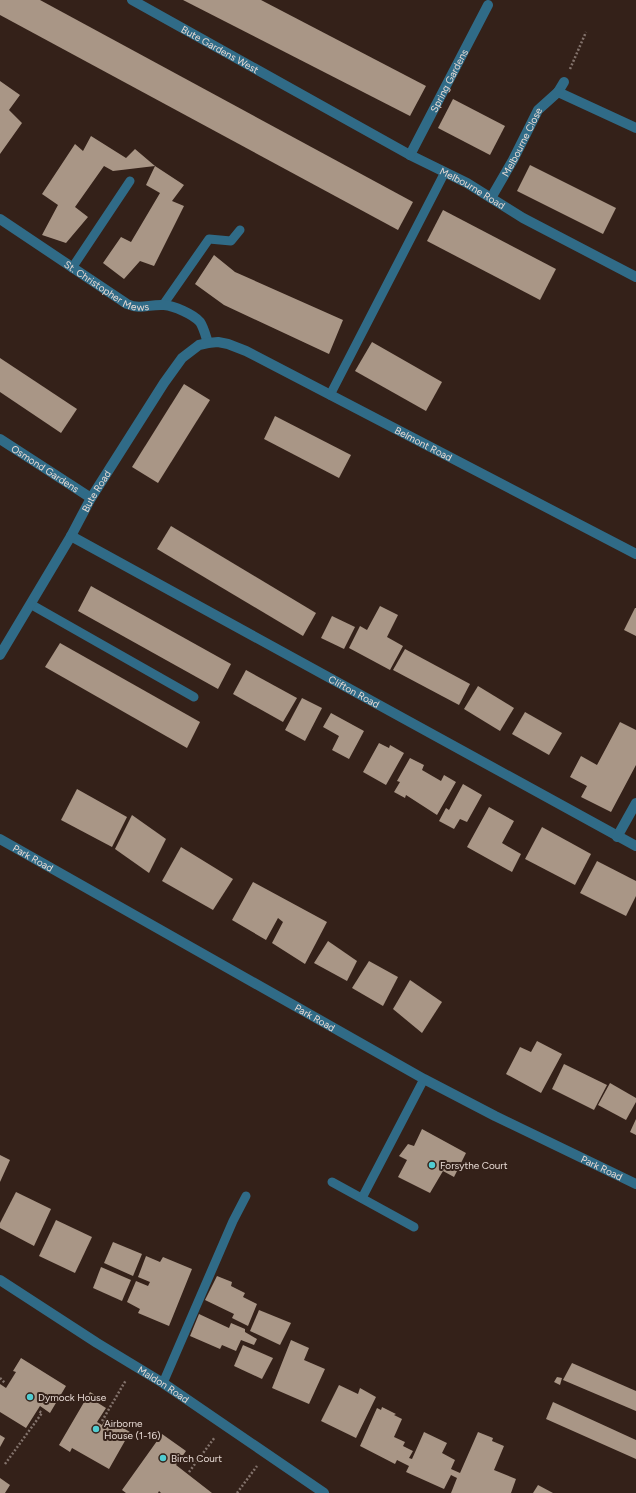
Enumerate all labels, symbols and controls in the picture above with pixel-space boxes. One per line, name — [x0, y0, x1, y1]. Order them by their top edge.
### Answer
street label: Bute Gardens West — [179, 22, 261, 76]
street label: Spring Gardens — [427, 46, 471, 114]
street label: Melbourne Close — [498, 105, 545, 179]
street label: Melbourne Road — [438, 164, 508, 212]
street label: St. Christopher Mews — [62, 257, 150, 313]
street label: Belmont Road — [393, 423, 455, 464]
street label: Osmond Gardens — [9, 442, 82, 495]
street label: Bute Road — [78, 468, 114, 514]
street label: Clifton Road — [326, 672, 382, 711]
street label: Park Road — [10, 841, 56, 874]
street label: Park Road — [292, 1001, 338, 1034]
street label: Park Road — [579, 1152, 625, 1183]
place label: Forsythe Court — [440, 1159, 508, 1172]
marker: Forsythe Court — [427, 1160, 437, 1170]
street label: Maldon Road — [136, 1363, 192, 1406]
place label: Dymock House — [38, 1391, 107, 1404]
marker: Dymock House — [25, 1392, 35, 1402]
place label: Airborne House (1-16) — [104, 1417, 161, 1442]
marker: Airborne House (1-16) — [91, 1424, 101, 1434]
place label: Birch Court — [171, 1452, 222, 1465]
marker: Birch Court — [158, 1453, 168, 1463]

